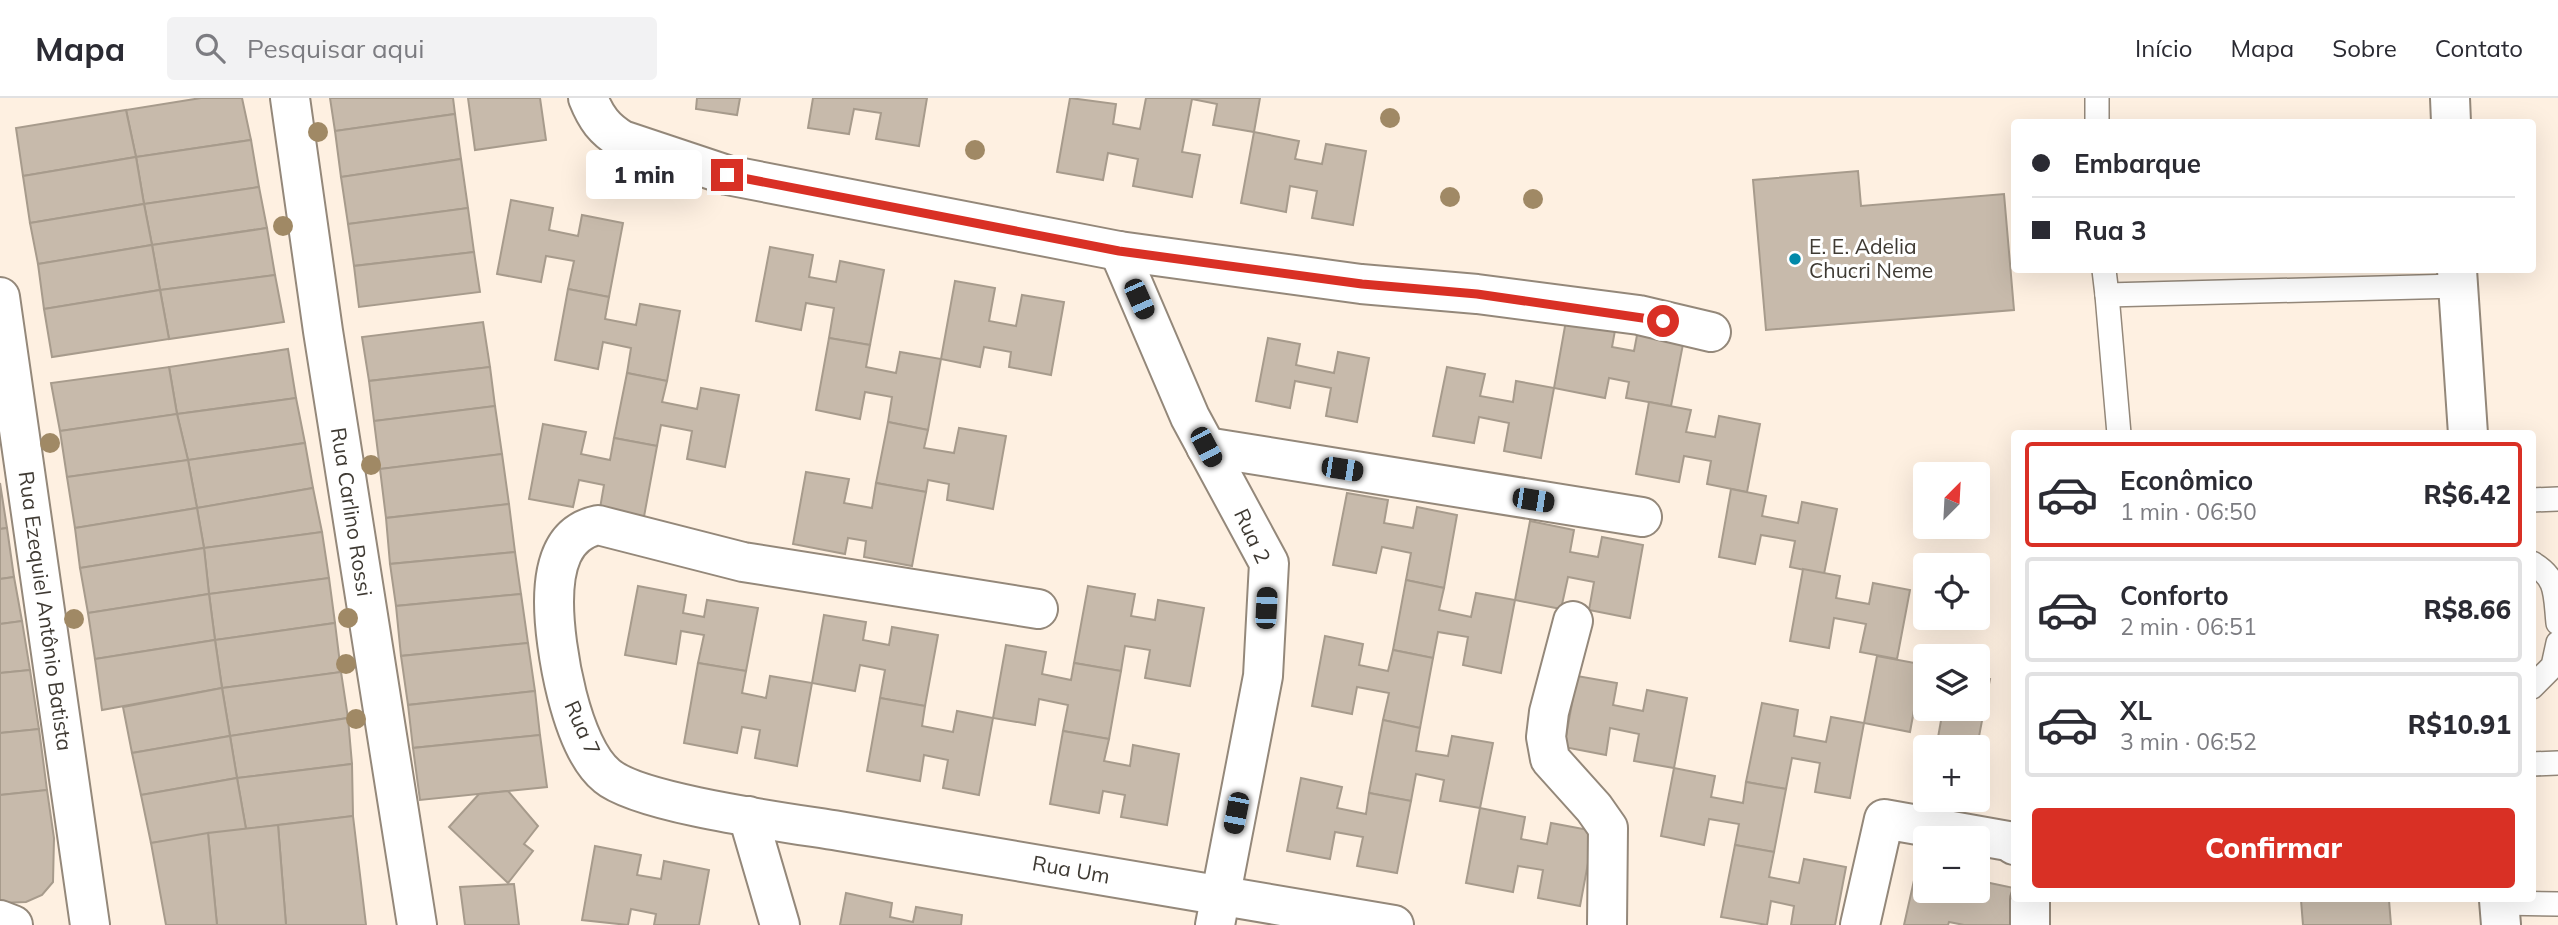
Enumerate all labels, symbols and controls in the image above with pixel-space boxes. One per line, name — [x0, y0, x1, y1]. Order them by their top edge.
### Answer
search box — [167, 17, 657, 80]
text: Mapa — [35, 28, 125, 69]
icon: search — [191, 29, 229, 67]
text: Pesquisar aqui — [247, 32, 424, 65]
text: Início — [2135, 33, 2192, 63]
text: Mapa — [2230, 33, 2294, 63]
text: Sobre — [2332, 33, 2397, 63]
text: Contato — [2435, 33, 2523, 63]
text: Embarque — [2074, 147, 2201, 180]
callout: 1 min — [587, 150, 702, 200]
route end — [711, 159, 743, 191]
text: 1 min — [613, 160, 675, 189]
text: Rua 3 — [2074, 214, 2147, 247]
place label: E. E. Adelia Chucri Neme — [1809, 233, 1933, 283]
marker: E. E. Adelia Chucri Neme — [1787, 251, 1803, 267]
car — [1121, 276, 1158, 322]
route start — [1647, 305, 1679, 337]
car — [1187, 424, 1226, 470]
street label: Rua Carlino Rossi — [326, 425, 378, 598]
car — [1320, 455, 1365, 483]
north arrow — [1913, 462, 1990, 539]
map controls — [1913, 462, 1990, 903]
icon: car — [2036, 463, 2099, 526]
text: Econômico — [2120, 464, 2253, 497]
street label: Rua Ezequiel Antônio Batista — [13, 469, 78, 752]
text: R$6.42 — [2423, 478, 2511, 511]
car — [1511, 486, 1556, 514]
text: 1 min · 06:50 — [2120, 497, 2257, 526]
street label: Rua 2 — [1229, 504, 1277, 567]
button: locate — [1913, 553, 1990, 630]
icon: car — [2036, 578, 2099, 641]
text: Conforto — [2120, 579, 2229, 612]
car — [1255, 586, 1278, 630]
text: R$8.66 — [2423, 593, 2511, 626]
text: 2 min · 06:51 — [2120, 612, 2257, 641]
button: layers — [1913, 644, 1990, 721]
icon: car — [2036, 693, 2099, 756]
text: XL — [2120, 694, 2152, 727]
street label: Rua 7 — [559, 696, 606, 759]
text: R$10.91 — [2408, 708, 2511, 741]
text: 3 min · 06:52 — [2120, 727, 2257, 756]
button: + — [1913, 735, 1990, 812]
car — [1222, 790, 1251, 836]
button: Confirmar — [2032, 808, 2515, 888]
button: − — [1913, 826, 1990, 903]
street label: Rua Um — [1030, 849, 1112, 889]

